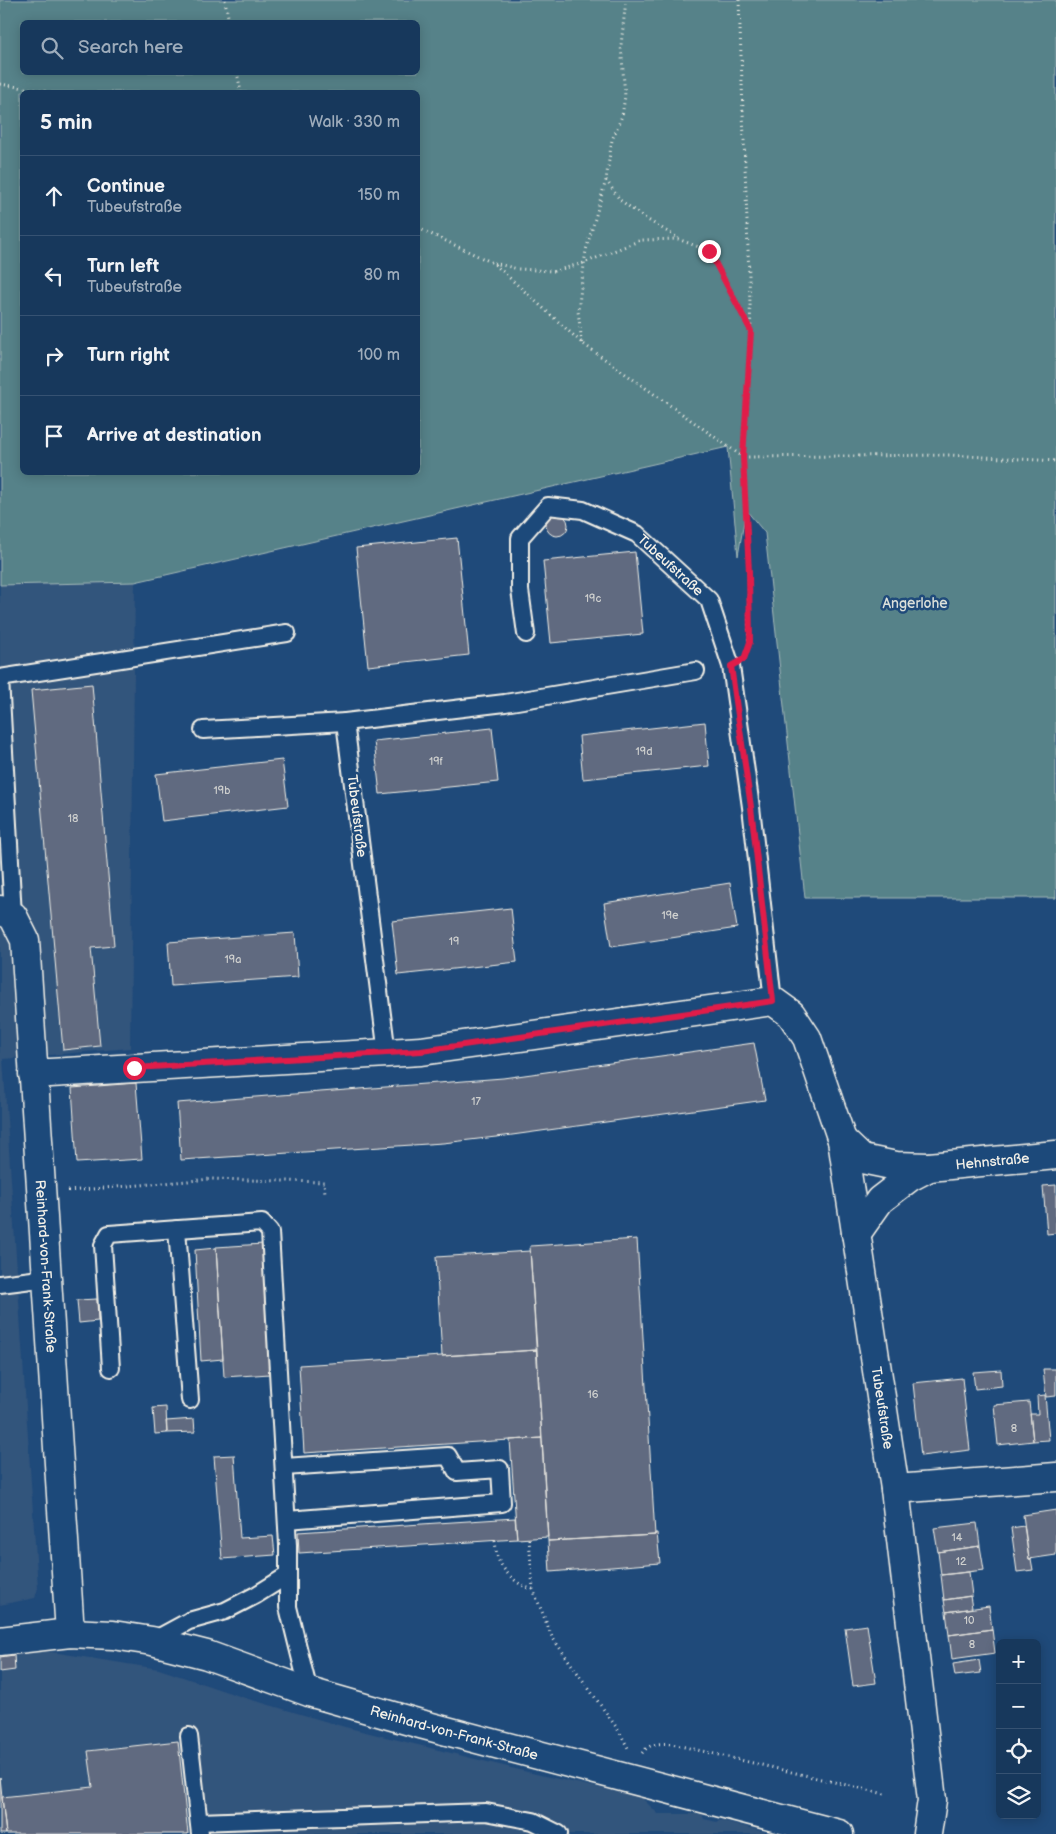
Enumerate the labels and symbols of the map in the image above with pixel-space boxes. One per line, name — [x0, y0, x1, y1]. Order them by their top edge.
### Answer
route end — [698, 240, 721, 263]
street label: Tubeufstraße — [634, 531, 707, 599]
house number: 19c — [585, 592, 601, 605]
park label: Angerlohe — [883, 595, 947, 612]
house number: 19d — [636, 745, 652, 758]
house number: 19f — [429, 755, 444, 768]
street label: Tubeufstraße — [343, 774, 371, 858]
house number: 19b — [214, 784, 230, 797]
house number: 18 — [68, 812, 78, 825]
house number: 19e — [661, 909, 679, 922]
house number: 19 — [449, 935, 459, 948]
house number: 19a — [225, 953, 241, 966]
route start — [123, 1057, 146, 1080]
house number: 17 — [471, 1095, 481, 1108]
street label: Hehnstraße — [955, 1149, 1030, 1173]
street label: Reinhard-von-Frank-Straße — [32, 1179, 60, 1353]
street label: Tubeufstraße — [868, 1365, 897, 1450]
house number: 16 — [588, 1388, 599, 1401]
house number: 8 — [1011, 1422, 1017, 1435]
house number: 14 — [952, 1531, 963, 1544]
house number: 12 — [956, 1555, 967, 1568]
house number: 10 — [964, 1614, 975, 1627]
house number: 8 — [969, 1638, 975, 1651]
street label: Reinhard-von-Frank-Straße — [368, 1702, 540, 1763]

